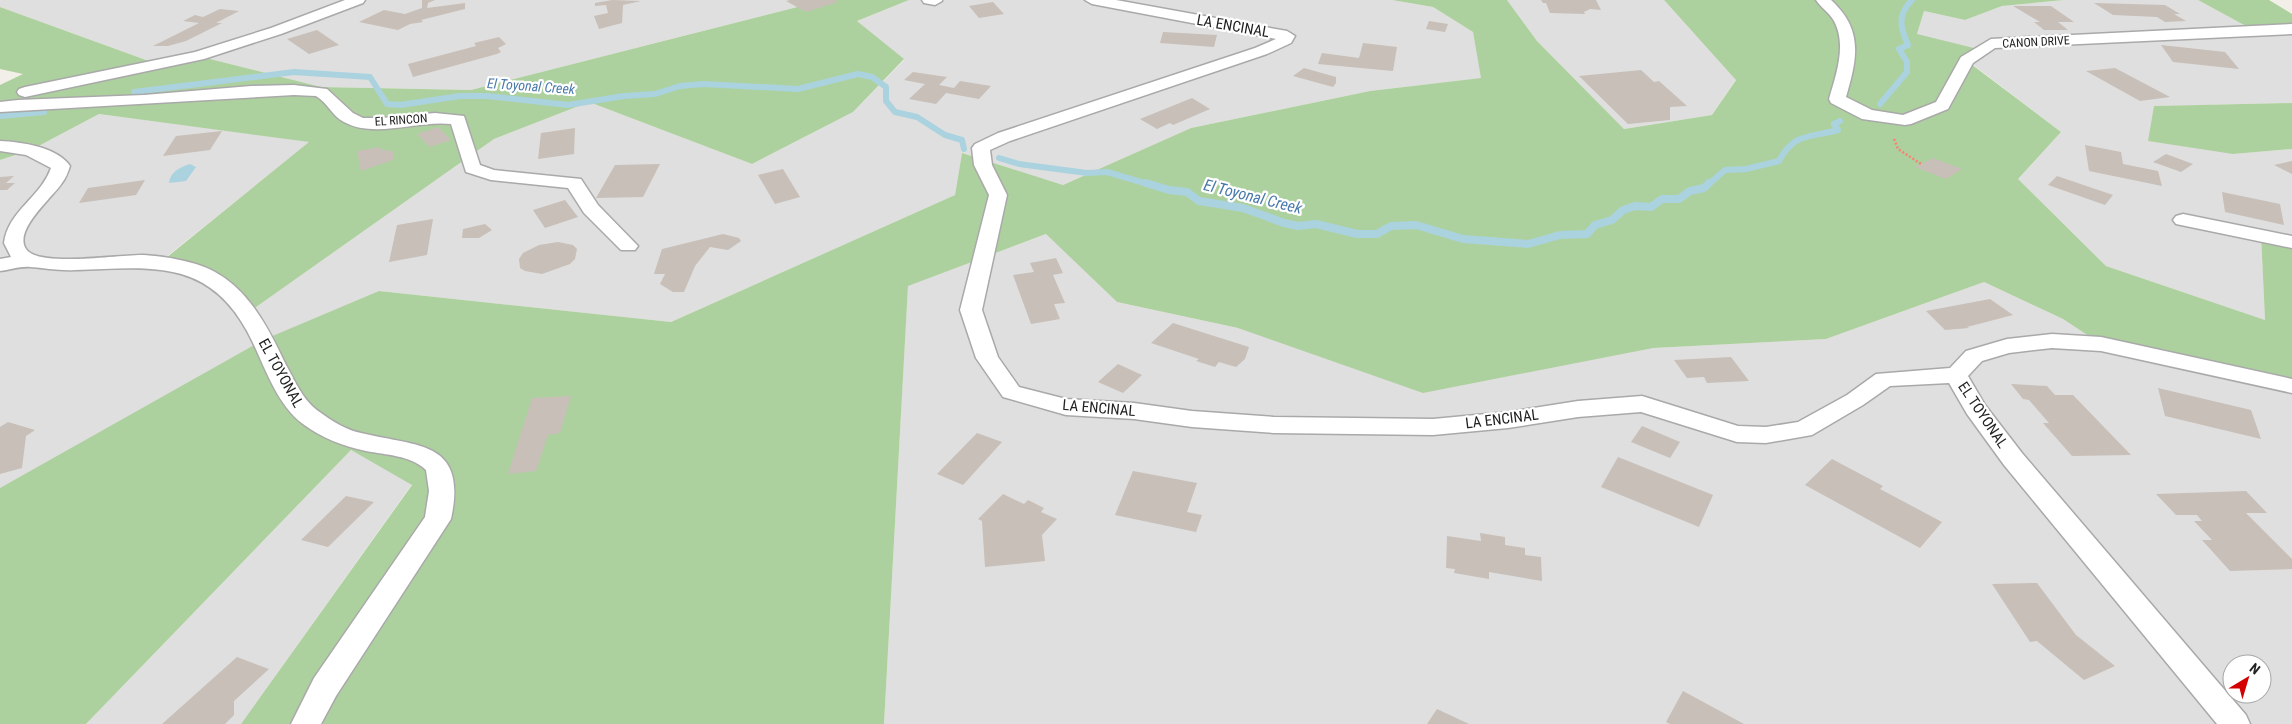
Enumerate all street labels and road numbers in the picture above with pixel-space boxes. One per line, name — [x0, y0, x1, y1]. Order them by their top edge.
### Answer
street label: LA ENCINAL — [1195, 11, 1271, 41]
street label: CANON DRIVE — [2002, 33, 2070, 51]
street label: EL RINCON — [374, 111, 428, 129]
street label: EL TOYONAL — [255, 335, 307, 411]
street label: EL TOYONAL — [1954, 378, 2012, 452]
street label: LA ENCINAL — [1062, 396, 1136, 420]
street label: LA ENCINAL — [1464, 406, 1540, 432]

